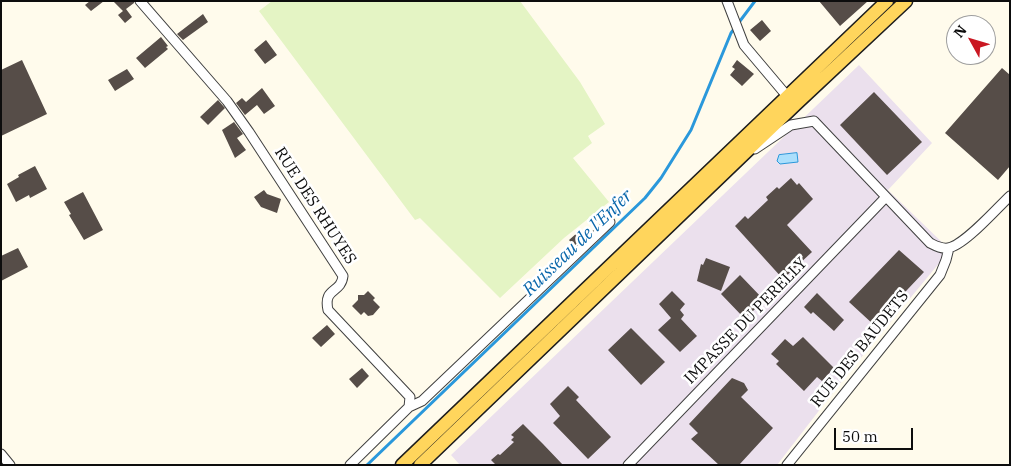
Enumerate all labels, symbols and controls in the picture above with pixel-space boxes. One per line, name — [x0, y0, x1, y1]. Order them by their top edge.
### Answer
north arrow — [946, 15, 996, 65]
text: N — [950, 21, 971, 41]
street label: RUE DES RHUYES — [270, 144, 360, 268]
water label: Ruisseau de l'Enfer — [519, 185, 637, 301]
street label: IMPASSE DU PERELLY — [681, 254, 811, 388]
street label: RUE DES BAUDETS — [807, 287, 913, 411]
scale bar — [836, 418, 915, 450]
text: 50 m — [842, 427, 878, 446]

